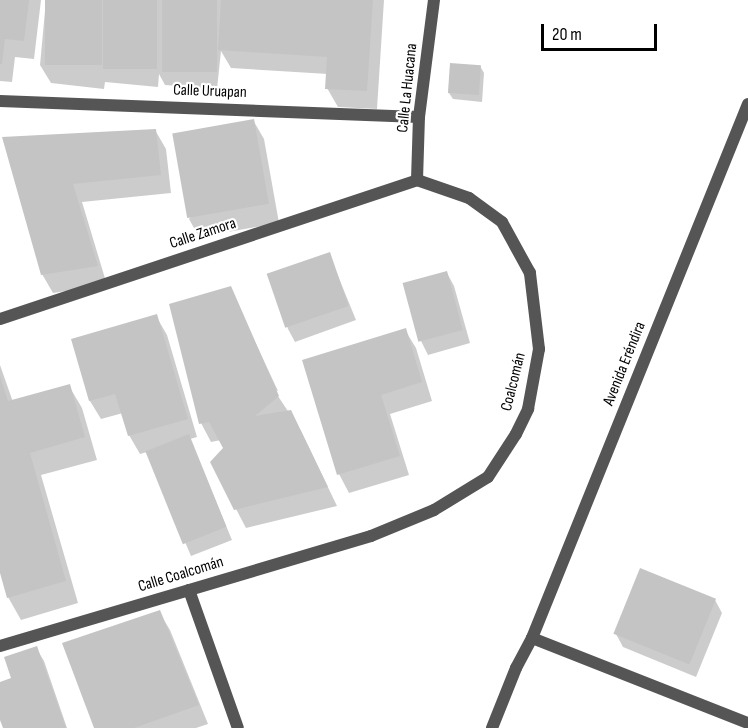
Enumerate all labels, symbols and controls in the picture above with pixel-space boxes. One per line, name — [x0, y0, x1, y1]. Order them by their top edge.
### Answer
scale bar — [544, 12, 660, 50]
text: 20 m — [552, 24, 582, 45]
street label: Calle La Huacana — [394, 42, 422, 134]
street label: Calle Uruapan — [173, 81, 247, 103]
street label: Calle Zamora — [167, 214, 239, 254]
street label: Avenida Eréndira — [599, 319, 651, 409]
street label: Coalcomán — [497, 351, 531, 413]
street label: Calle Coalcomán — [136, 553, 226, 597]

